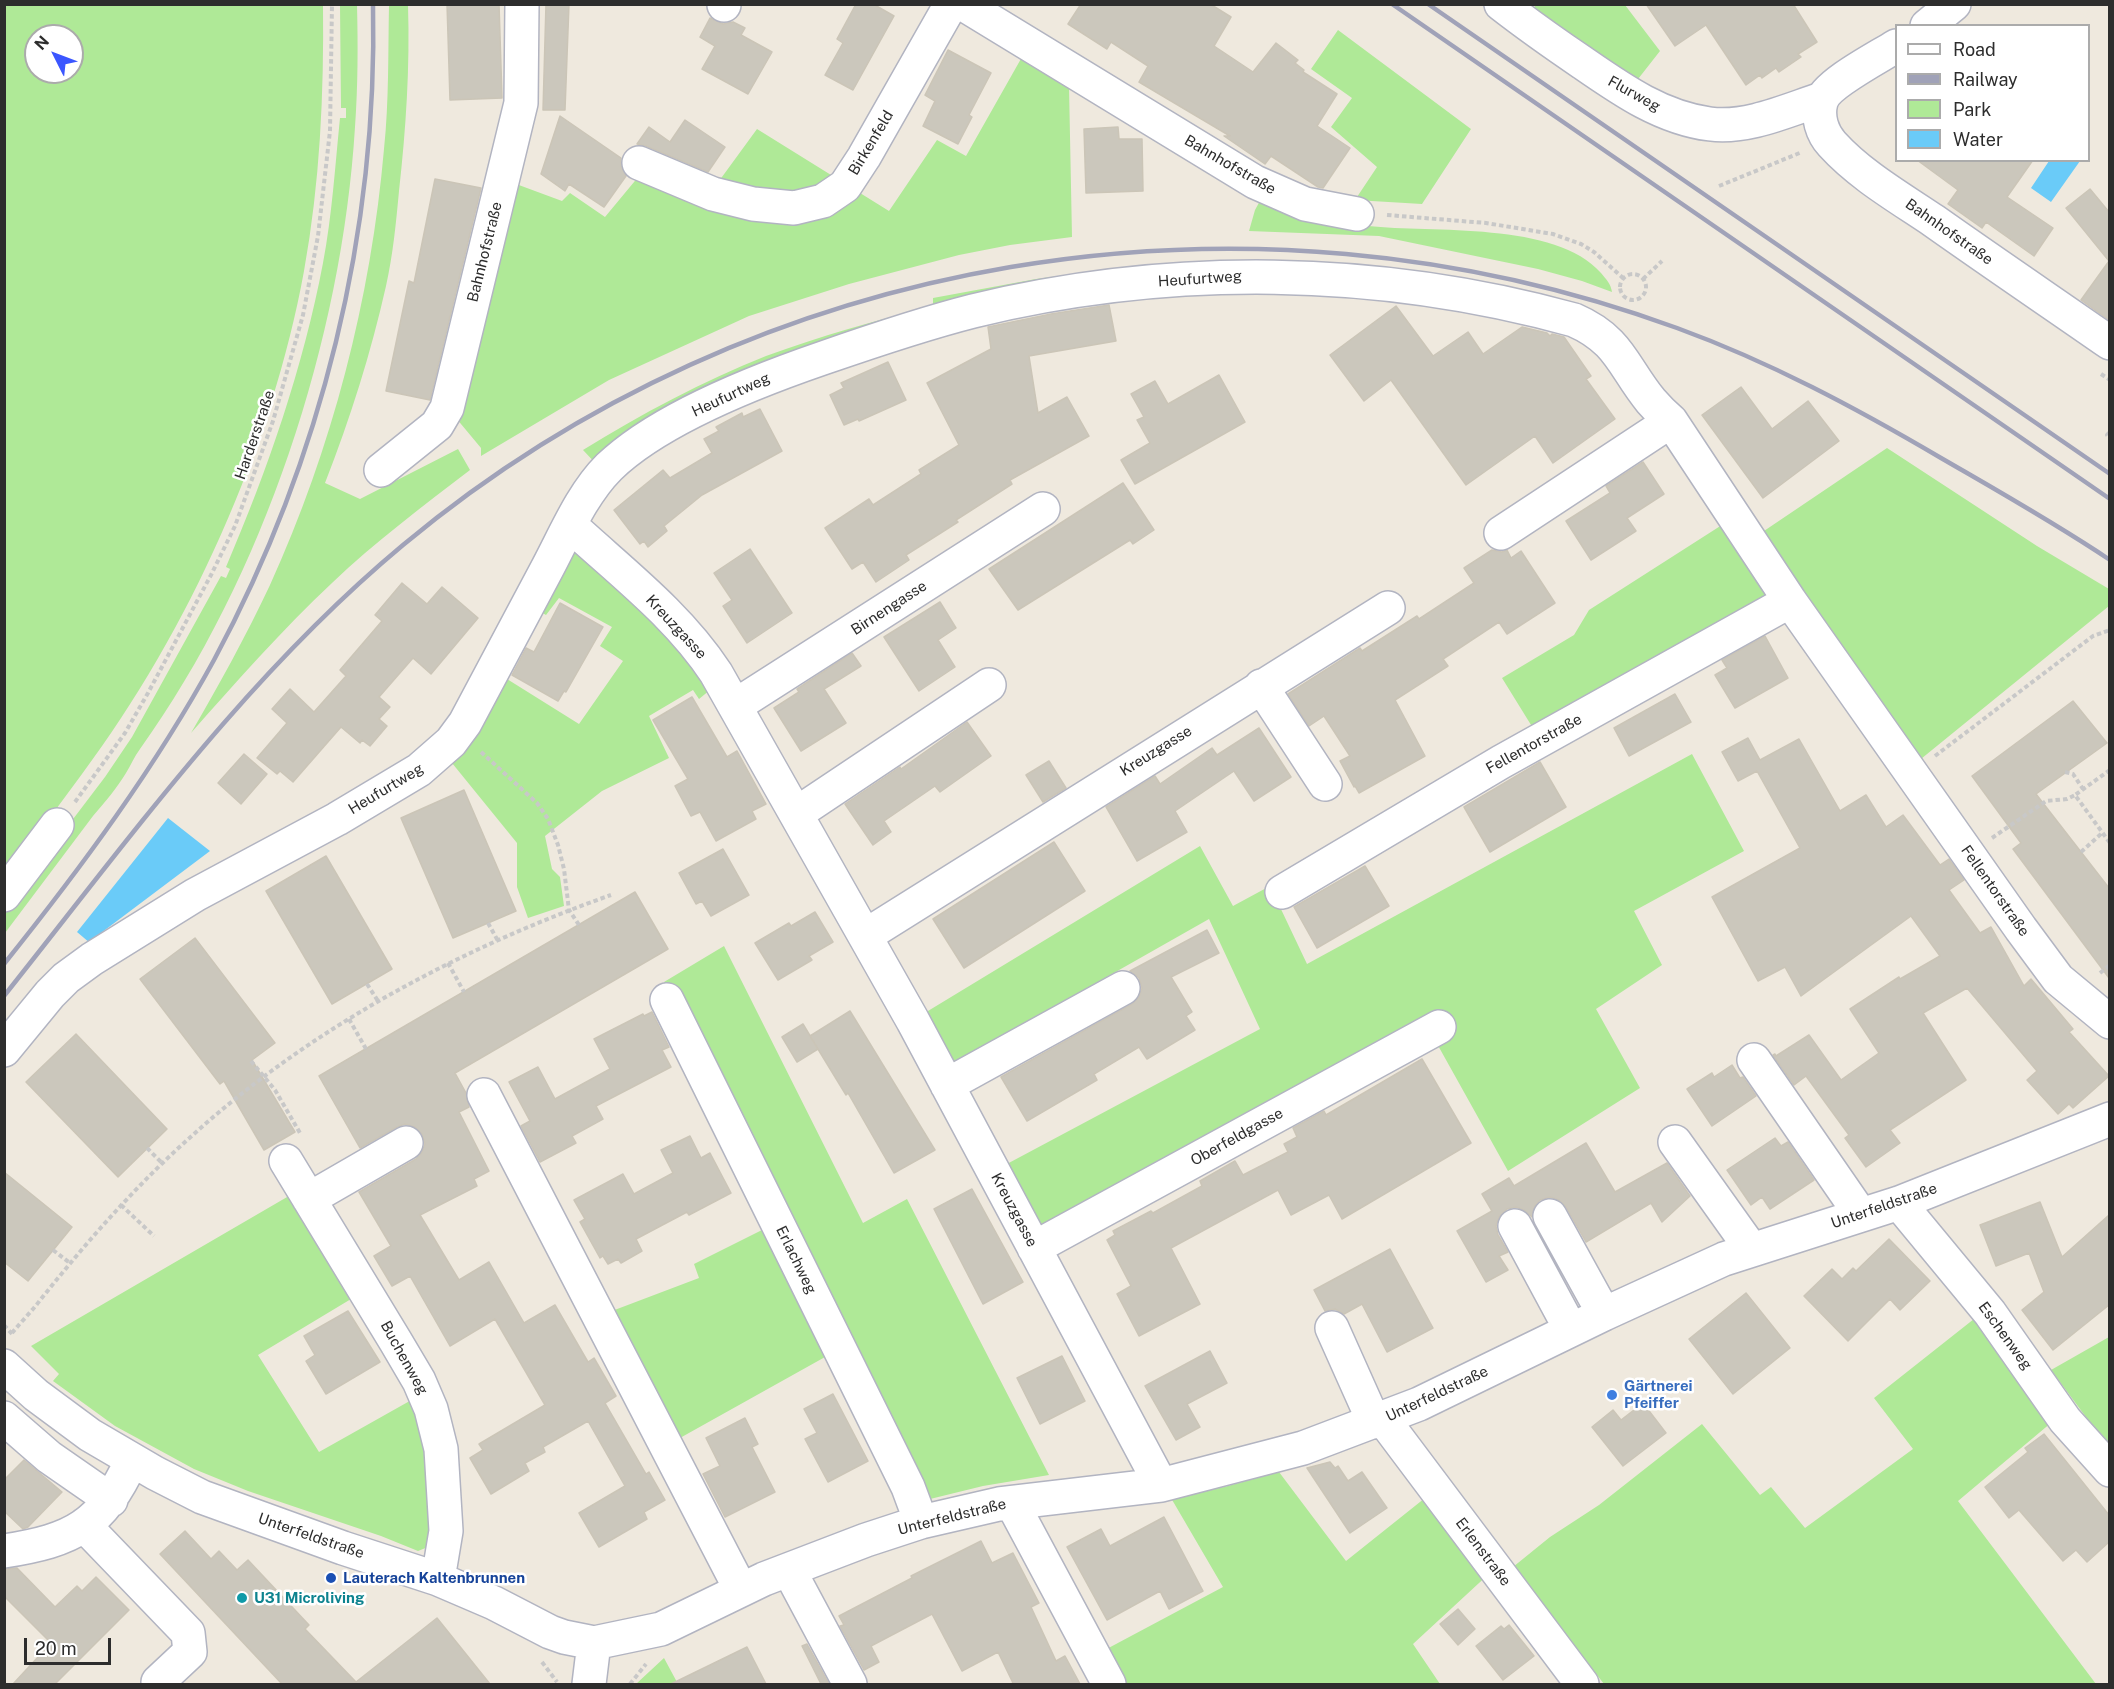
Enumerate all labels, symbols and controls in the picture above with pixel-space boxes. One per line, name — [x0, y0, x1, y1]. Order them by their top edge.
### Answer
north arrow — [24, 24, 84, 84]
legend — [1895, 24, 2090, 162]
text: N — [30, 32, 53, 54]
text: Road — [1953, 39, 1996, 60]
text: Railway — [1953, 69, 2018, 90]
street label: Flurweg — [1605, 72, 1663, 116]
text: Park — [1953, 99, 1991, 120]
street label: Birkenfeld — [845, 107, 897, 179]
text: Water — [1953, 129, 2003, 150]
street label: Bahnhofstraße — [1181, 132, 1279, 198]
street label: Bahnhofstraße — [1902, 195, 1996, 269]
street label: Bahnhofstraße — [464, 200, 506, 304]
street label: Heufurtweg — [1157, 267, 1243, 291]
street label: Heufurtweg — [689, 369, 773, 421]
street label: Harderstraße — [231, 388, 279, 482]
street label: Birnengasse — [848, 577, 930, 639]
street label: Kreuzgasse — [642, 591, 710, 663]
street label: Fellentorstraße — [1483, 710, 1585, 778]
street label: Kreuzgasse — [1117, 722, 1195, 780]
street label: Heufurtweg — [345, 760, 427, 818]
street label: Fellentorstraße — [1957, 842, 2033, 940]
street label: Oberfeldgasse — [1188, 1104, 1286, 1170]
street label: Kreuzgasse — [987, 1170, 1041, 1250]
street label: Unterfeldstraße — [1829, 1179, 1939, 1233]
street label: Erlachweg — [772, 1223, 820, 1297]
street label: Eschenweg — [1974, 1298, 2036, 1374]
street label: Buchenweg — [376, 1318, 432, 1398]
street label: Unterfeldstraße — [1383, 1362, 1491, 1426]
place label: Gärtnerei Pfeiffer — [1624, 1377, 1693, 1412]
marker: Gärtnerei Pfeiffer — [1605, 1388, 1619, 1402]
street label: Unterfeldstraße — [896, 1495, 1008, 1539]
street label: Unterfeldstraße — [256, 1509, 366, 1563]
street label: Erlenstraße — [1452, 1514, 1514, 1590]
place label: Lauterach Kaltenbrunnen — [343, 1569, 525, 1587]
marker: Lauterach Kaltenbrunnen — [324, 1571, 338, 1585]
place label: U31 Microliving — [254, 1589, 364, 1607]
marker: U31 Microliving — [235, 1591, 249, 1605]
scale bar — [27, 1626, 114, 1664]
text: 20 m — [35, 1638, 77, 1659]

